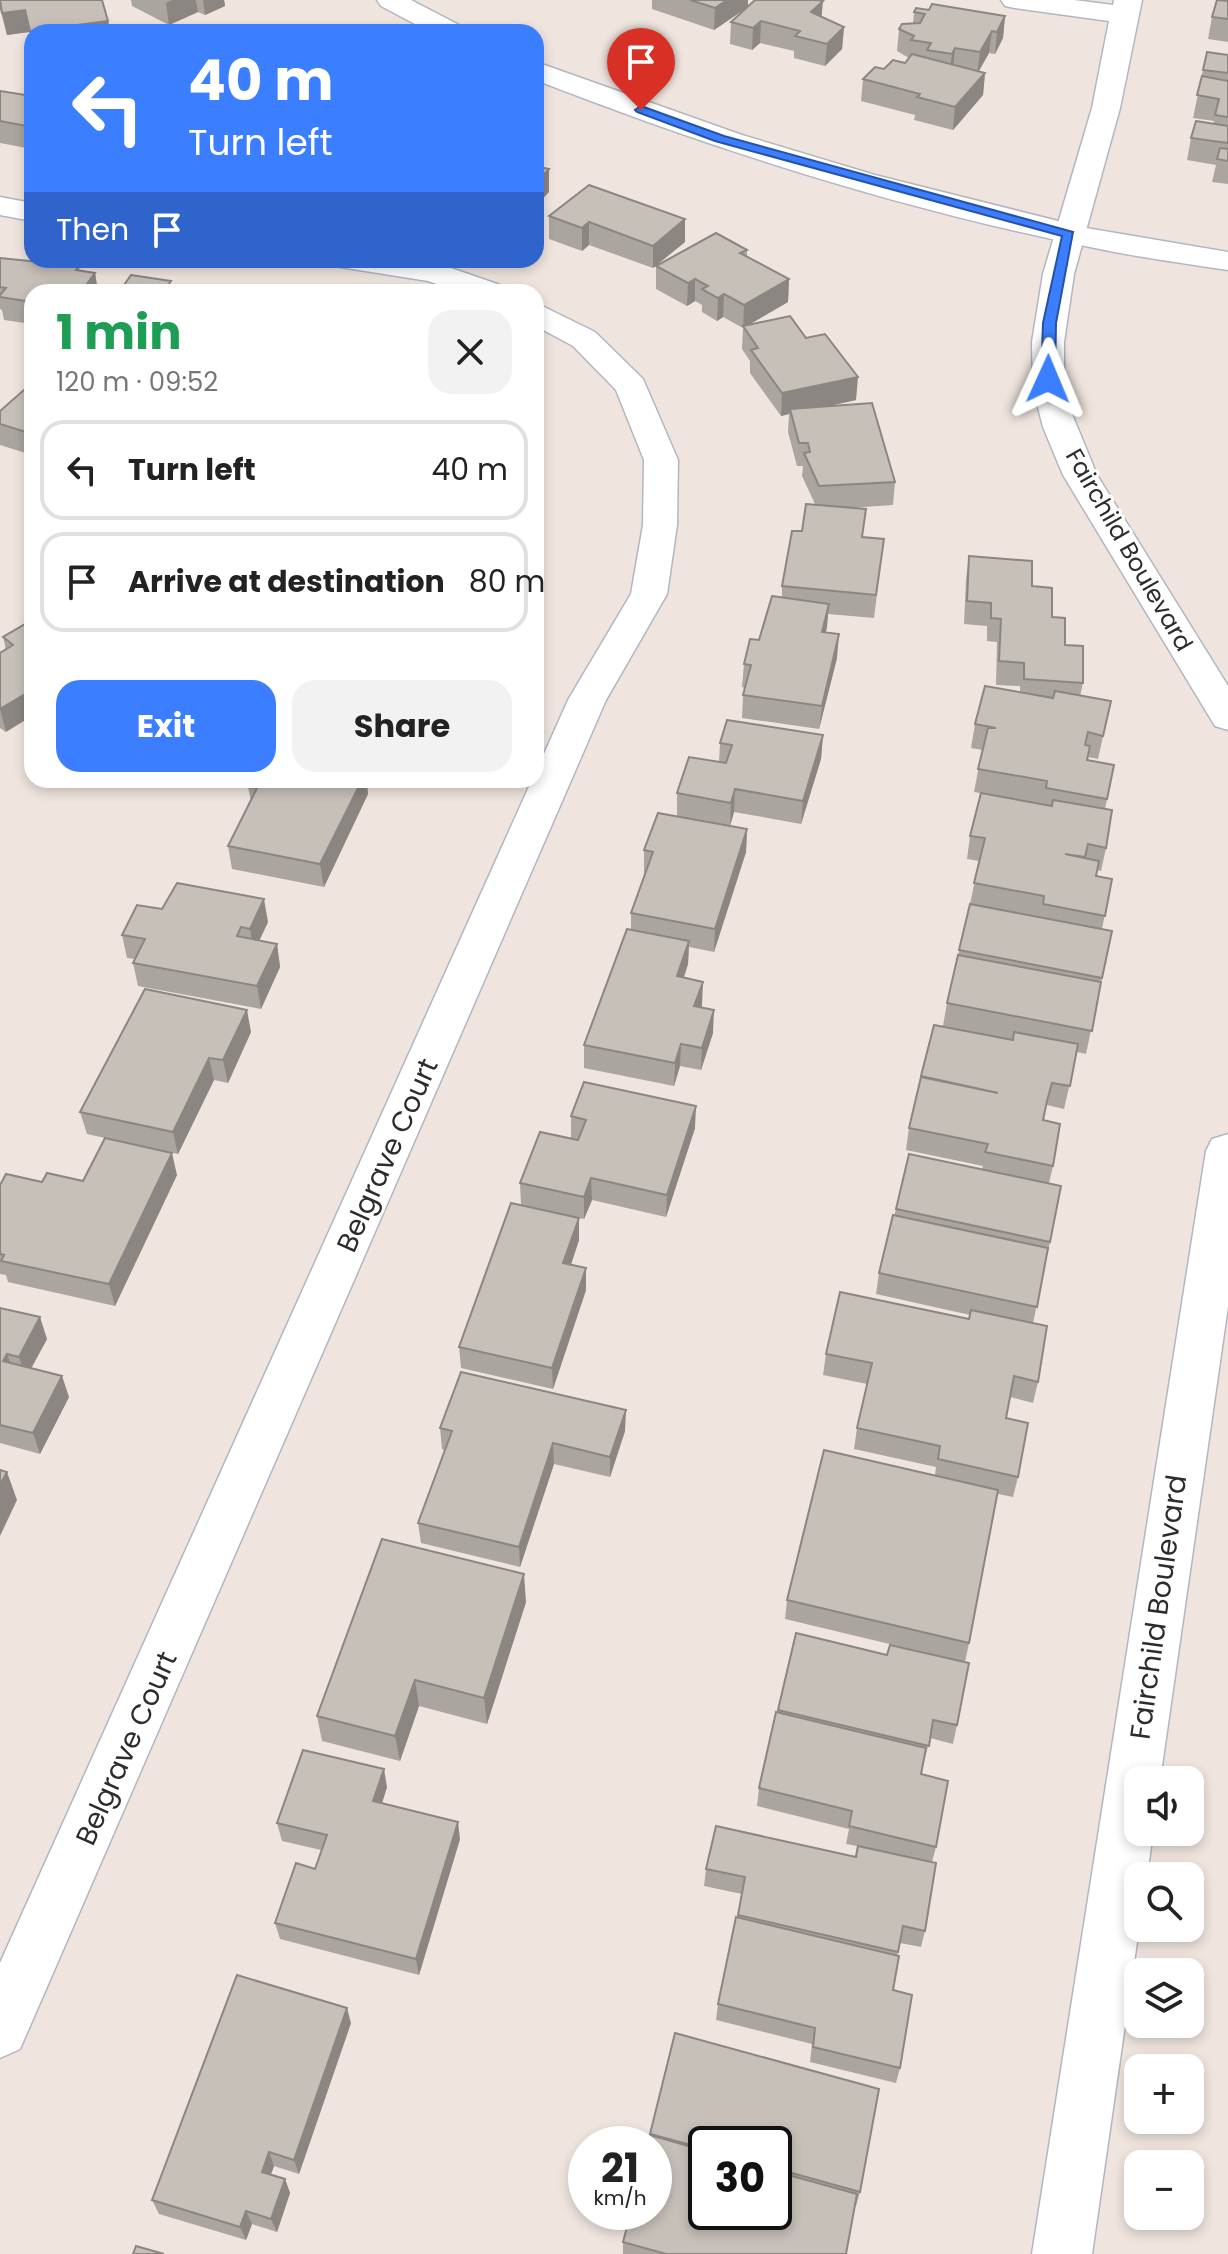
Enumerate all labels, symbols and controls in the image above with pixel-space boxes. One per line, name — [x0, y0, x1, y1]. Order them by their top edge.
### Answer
pin — [607, 28, 675, 110]
icon: arrive — [619, 40, 663, 84]
text: 40 m — [188, 41, 334, 120]
icon: left — [56, 56, 160, 160]
text: Turn left — [188, 117, 333, 168]
text: Then — [56, 208, 129, 251]
icon: arrive — [145, 208, 189, 252]
text: 1 min — [56, 299, 182, 366]
button: close — [428, 310, 512, 394]
position arrow — [1006, 337, 1090, 421]
text: 120 m · 09:52 — [56, 364, 218, 400]
street label: Fairchild Boulevard — [1058, 443, 1201, 657]
icon: left — [60, 448, 104, 492]
text: Turn left — [128, 448, 256, 491]
text: 40 m — [431, 448, 508, 491]
icon: arrive — [60, 560, 104, 604]
text: Arrive at destination — [128, 560, 445, 603]
text: 80 m — [469, 560, 545, 603]
button: Exit — [56, 680, 276, 772]
button: Share — [292, 680, 512, 772]
street label: Belgrave Court — [327, 1052, 448, 1258]
street label: Fairchild Boulevard — [1121, 1472, 1196, 1742]
street label: Belgrave Court — [66, 1645, 187, 1851]
map controls — [1124, 1766, 1204, 2230]
button: sound — [1124, 1766, 1204, 1846]
button: search — [1124, 1862, 1204, 1942]
button: layers — [1124, 1958, 1204, 2038]
button: + — [1124, 2054, 1204, 2134]
speed limit sign: 30 — [688, 2126, 792, 2230]
text: 21 — [601, 2140, 639, 2196]
button: − — [1124, 2150, 1204, 2230]
text: km/h — [593, 2184, 647, 2212]

